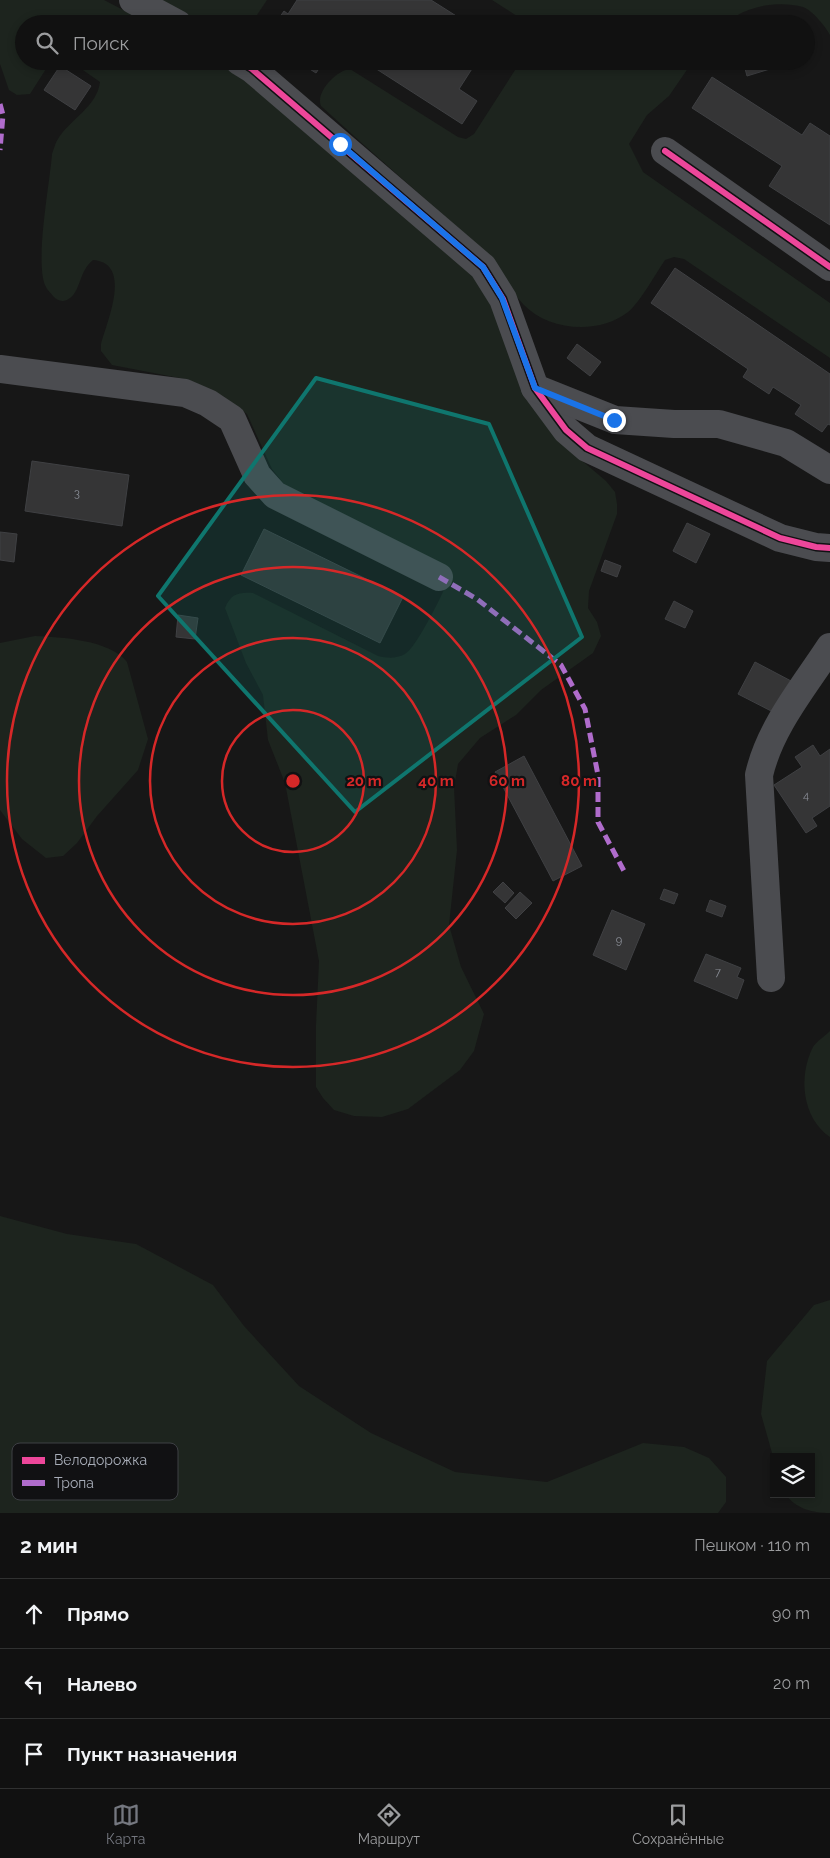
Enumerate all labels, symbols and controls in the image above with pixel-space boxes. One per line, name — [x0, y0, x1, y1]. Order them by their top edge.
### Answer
search box — [15, 15, 815, 70]
icon: search — [33, 29, 61, 57]
text: Поиск — [73, 32, 129, 54]
route start — [329, 133, 352, 156]
route end — [603, 409, 626, 432]
house number: 3 — [74, 487, 80, 500]
centre of rings — [284, 772, 302, 790]
text: 20 m — [346, 772, 382, 790]
text: 40 m — [418, 772, 454, 790]
text: 60 m — [489, 772, 525, 790]
text: 80 m — [561, 772, 597, 790]
house number: 4 — [803, 789, 809, 802]
house number: 9 — [616, 934, 622, 947]
house number: 7 — [715, 966, 721, 979]
legend — [12, 1443, 178, 1500]
text: Велодорожка — [54, 1452, 147, 1468]
map controls — [770, 1453, 815, 1498]
button: layers — [770, 1453, 815, 1498]
text: Тропа — [54, 1475, 94, 1491]
text: 2 мин — [20, 1533, 78, 1558]
text: Пешком · 110 m — [694, 1536, 810, 1555]
icon: ahead — [20, 1600, 48, 1628]
text: Прямо — [67, 1603, 129, 1625]
text: 90 m — [772, 1604, 810, 1623]
icon: left — [20, 1670, 48, 1698]
text: Налево — [67, 1673, 137, 1695]
text: 20 m — [773, 1674, 810, 1693]
icon: arrive — [20, 1740, 48, 1768]
text: Пункт назначения — [67, 1743, 237, 1765]
tab: Карта — [106, 1801, 146, 1847]
tab: Маршрут — [358, 1801, 420, 1847]
tab: Сохранённые — [632, 1801, 724, 1847]

